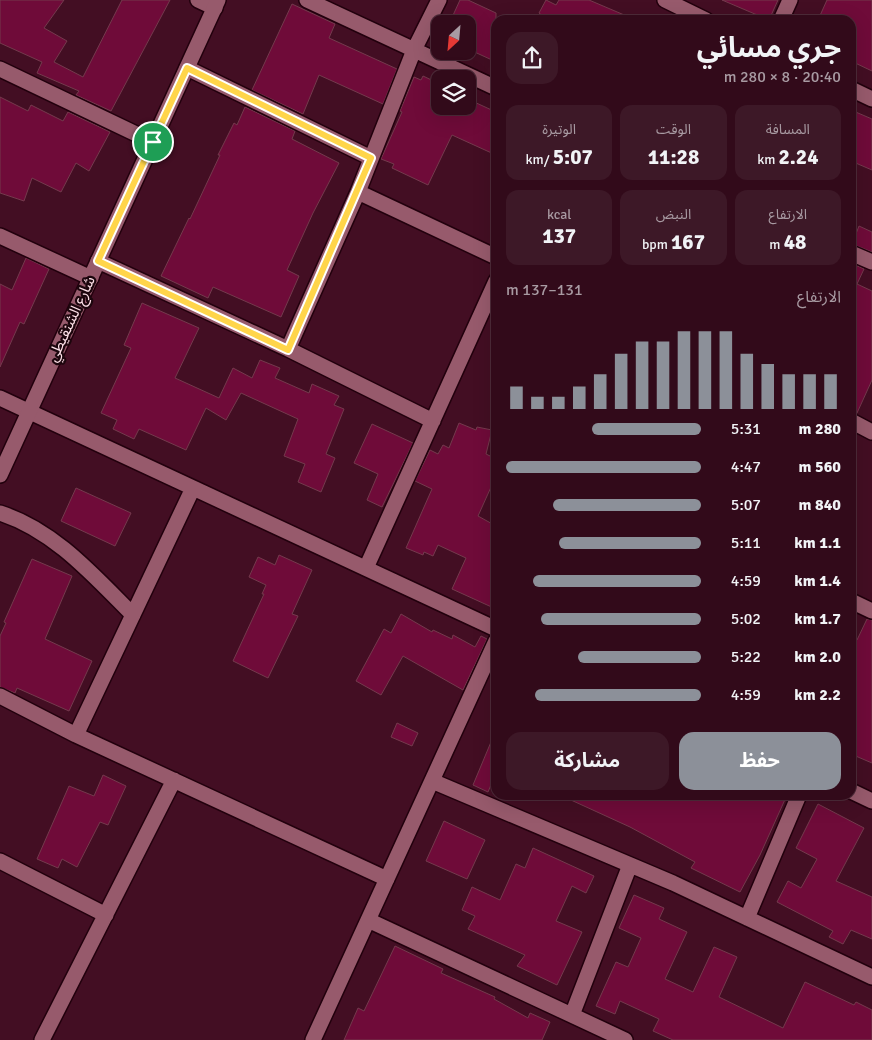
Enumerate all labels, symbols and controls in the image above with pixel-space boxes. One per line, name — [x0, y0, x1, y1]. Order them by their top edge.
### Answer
north arrow — [431, 15, 476, 60]
map controls — [431, 15, 476, 115]
text: جري مسائي — [697, 31, 841, 65]
button: share — [506, 32, 558, 84]
text: 20:40 · 8 × 280 m — [724, 67, 841, 87]
button: layers — [431, 70, 476, 115]
pin — [132, 121, 174, 163]
text: الوتيرة — [542, 121, 576, 138]
text: الوقت — [656, 121, 691, 138]
text: المسافة — [766, 121, 810, 138]
icon: arrive — [139, 128, 167, 156]
text: 5:07 — [553, 144, 593, 170]
text: 11:28 — [648, 144, 699, 170]
text: 2.24 — [778, 144, 819, 170]
text: /km — [525, 151, 553, 168]
text: km — [757, 151, 778, 168]
text: kcal — [547, 206, 571, 223]
text: النبض — [656, 206, 691, 223]
text: الارتفاع — [769, 206, 807, 223]
text: 137 — [542, 223, 576, 249]
text: 167 — [671, 229, 705, 255]
text: 48 — [784, 229, 806, 255]
text: bpm — [642, 236, 671, 253]
text: m — [769, 236, 784, 253]
street label: شارع الشنقيطي — [43, 273, 102, 366]
text: 131–137 m — [506, 280, 583, 300]
text: الارتفاع — [797, 287, 841, 307]
text: 5:31 — [731, 419, 761, 439]
text: 280 m — [799, 419, 841, 439]
text: 4:47 — [731, 457, 761, 477]
text: 560 m — [799, 457, 841, 477]
text: 5:07 — [731, 495, 761, 515]
text: 840 m — [799, 495, 841, 515]
text: 5:11 — [731, 533, 761, 553]
text: 1.1 km — [794, 533, 841, 553]
text: 4:59 — [731, 571, 761, 591]
text: 1.4 km — [794, 571, 841, 591]
text: 5:02 — [731, 609, 761, 629]
text: 1.7 km — [794, 609, 841, 629]
text: 5:22 — [731, 647, 761, 667]
text: 2.0 km — [794, 647, 841, 667]
text: 4:59 — [731, 685, 761, 705]
text: 2.2 km — [794, 685, 841, 705]
button: مشاركة — [506, 732, 669, 790]
button: حفظ — [679, 732, 841, 790]

